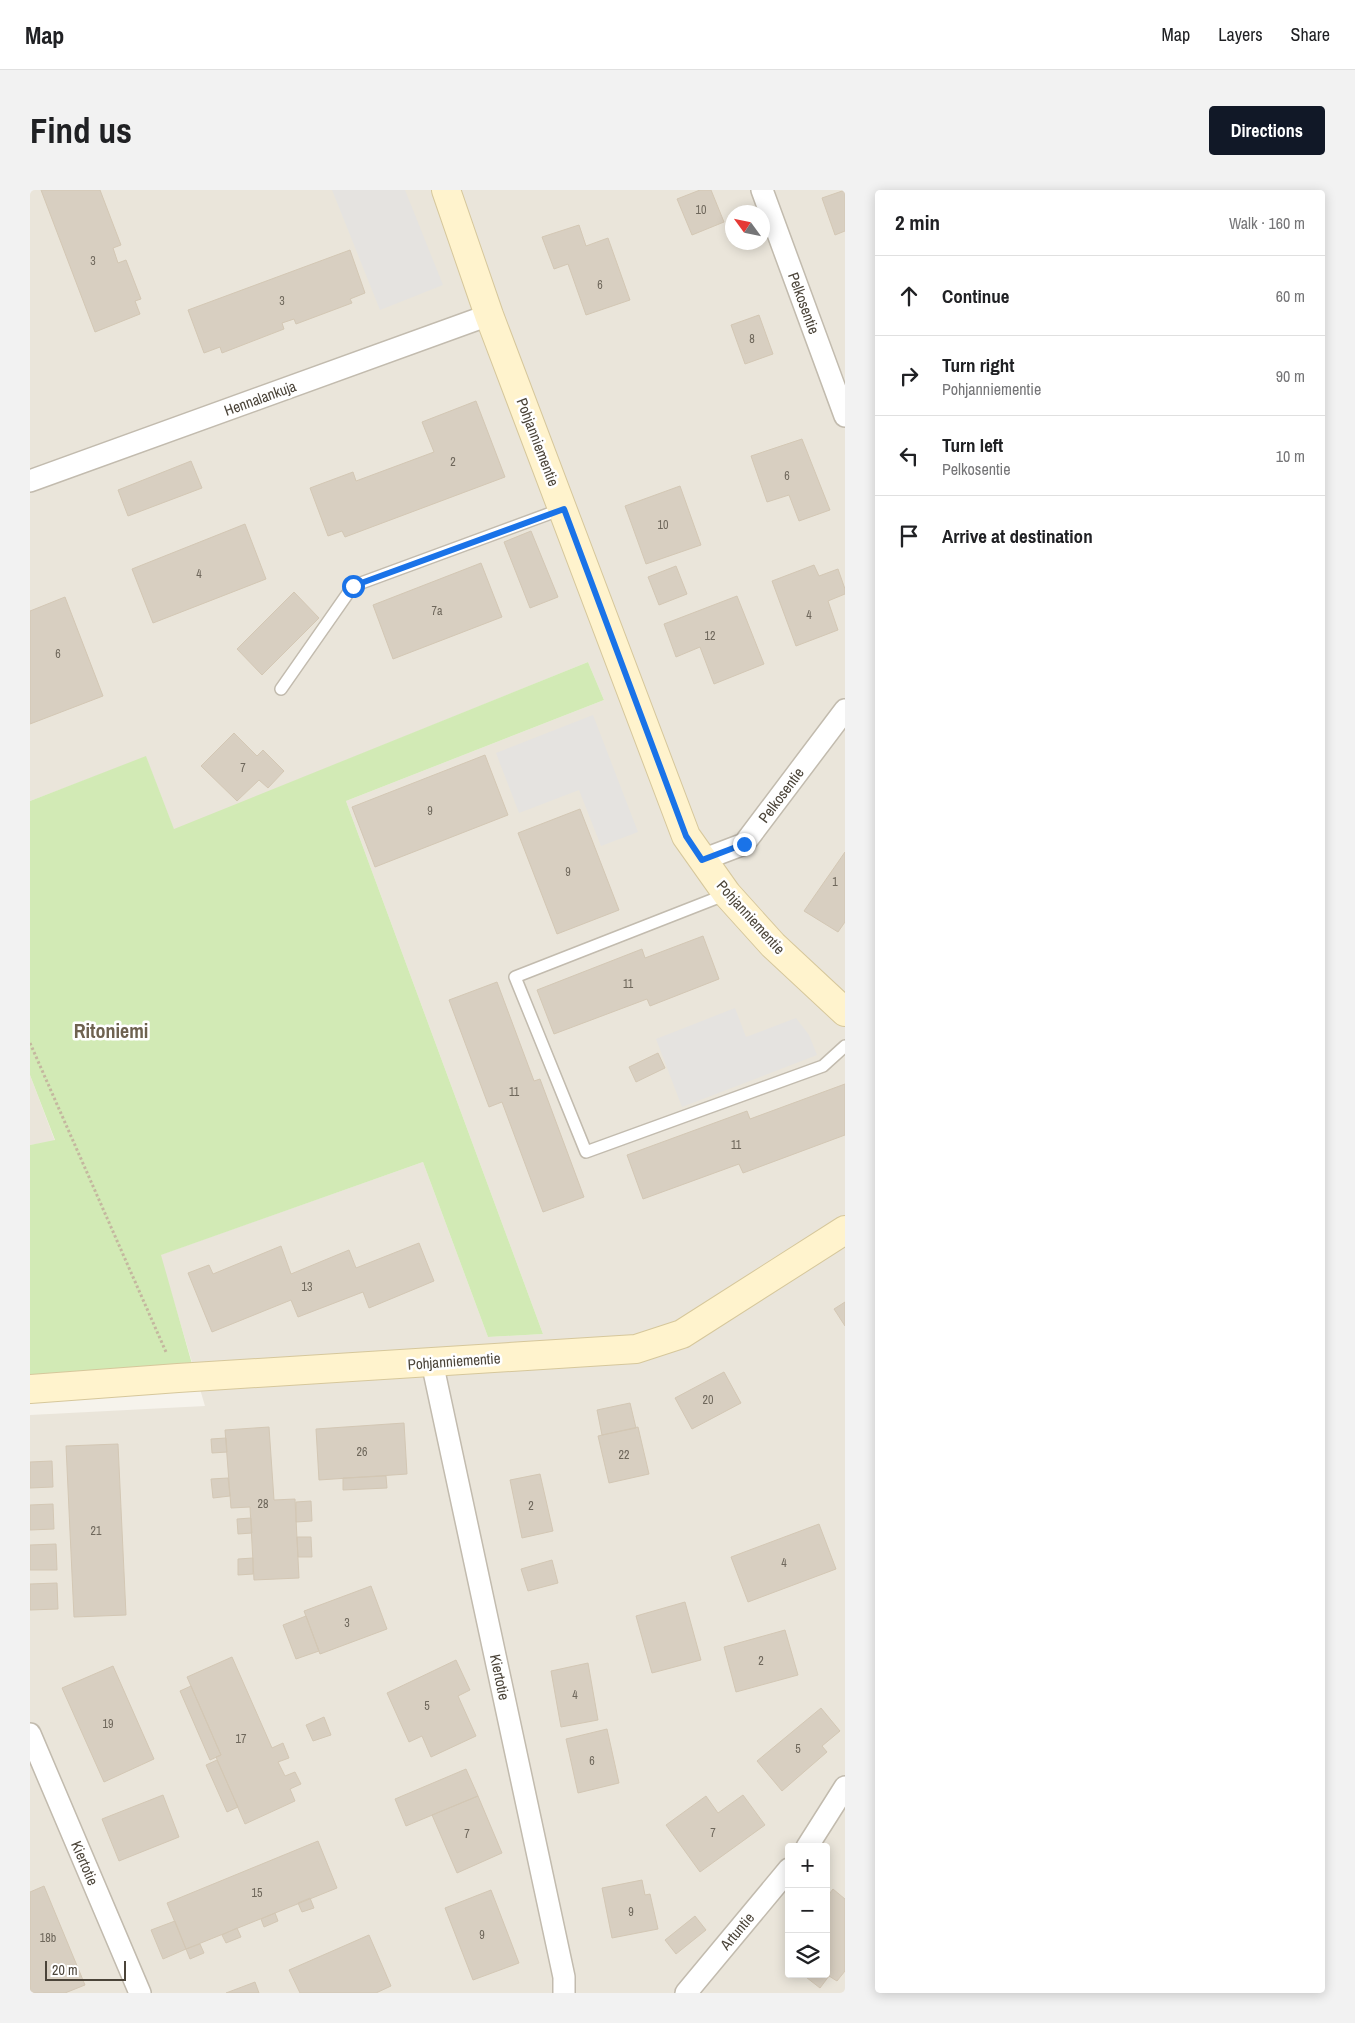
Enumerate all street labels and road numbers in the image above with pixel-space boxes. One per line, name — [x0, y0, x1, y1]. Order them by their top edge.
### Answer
street label: Pelkosentie — [783, 269, 825, 337]
street label: Hennalankuja — [221, 375, 299, 421]
street label: Pohjanniementie — [512, 395, 565, 489]
street label: Pelkosentie — [753, 763, 809, 827]
street label: Pohjanniementie — [712, 875, 790, 959]
street label: Pohjanniementie — [407, 1347, 501, 1375]
street label: Kiertotie — [485, 1652, 515, 1702]
street label: Kiertotie — [66, 1837, 104, 1889]
street label: Artuntie — [714, 1908, 759, 1955]

